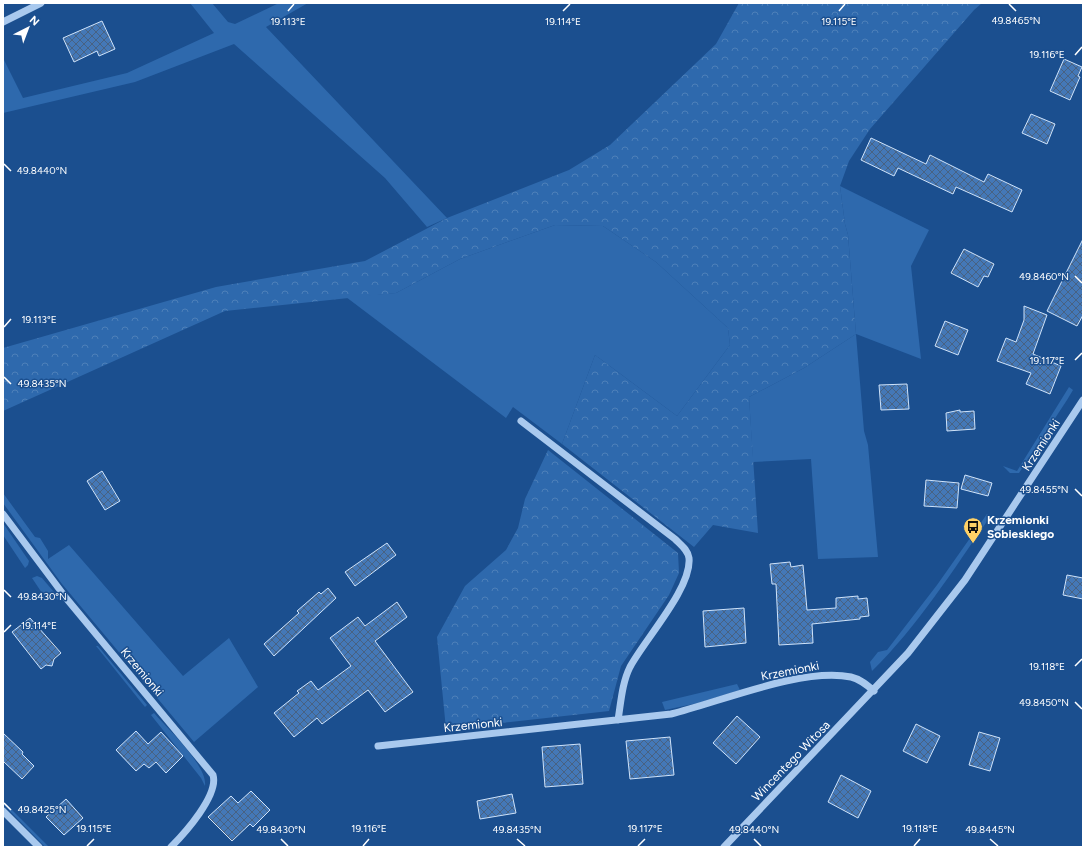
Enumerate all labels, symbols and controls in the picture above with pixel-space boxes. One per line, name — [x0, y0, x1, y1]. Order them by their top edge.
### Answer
north arrow — [8, 8, 48, 48]
text: N — [27, 13, 42, 29]
text: 49.8465°N — [991, 14, 1041, 27]
text: 19.113°E — [270, 15, 306, 28]
text: 19.114°E — [545, 15, 581, 28]
text: 19.115°E — [821, 15, 857, 28]
text: 19.116°E — [1029, 48, 1065, 61]
text: 49.8440°N — [17, 164, 67, 177]
text: 49.8460°N — [1019, 270, 1069, 283]
text: 19.113°E — [21, 313, 57, 326]
text: 19.117°E — [1029, 354, 1065, 367]
text: 49.8435°N — [18, 377, 66, 390]
street label: Krzemionki — [1019, 416, 1063, 474]
text: 49.8455°N — [1019, 483, 1069, 496]
place label: Krzemionki Sobieskiego — [987, 513, 1054, 541]
bus stop icon: Krzemionki Sobieskiego — [962, 516, 984, 544]
text: 49.8430°N — [17, 590, 67, 603]
text: 19.114°E — [21, 619, 57, 632]
street label: Krzemionki — [118, 645, 166, 699]
street label: Krzemionki — [760, 658, 820, 684]
text: 19.118°E — [1029, 660, 1065, 673]
text: 49.8450°N — [1019, 696, 1069, 709]
street label: Krzemionki — [443, 715, 503, 735]
street label: Wincentego Witosa — [749, 718, 833, 804]
text: 49.8425°N — [17, 803, 67, 816]
text: 19.115°E — [76, 822, 112, 835]
text: 19.116°E — [351, 822, 387, 835]
text: 19.117°E — [627, 822, 663, 835]
text: 19.118°E — [902, 822, 938, 835]
text: 49.8430°N — [256, 823, 306, 836]
text: 49.8435°N — [493, 823, 541, 836]
text: 49.8440°N — [729, 823, 779, 836]
text: 49.8445°N — [965, 823, 1015, 836]

